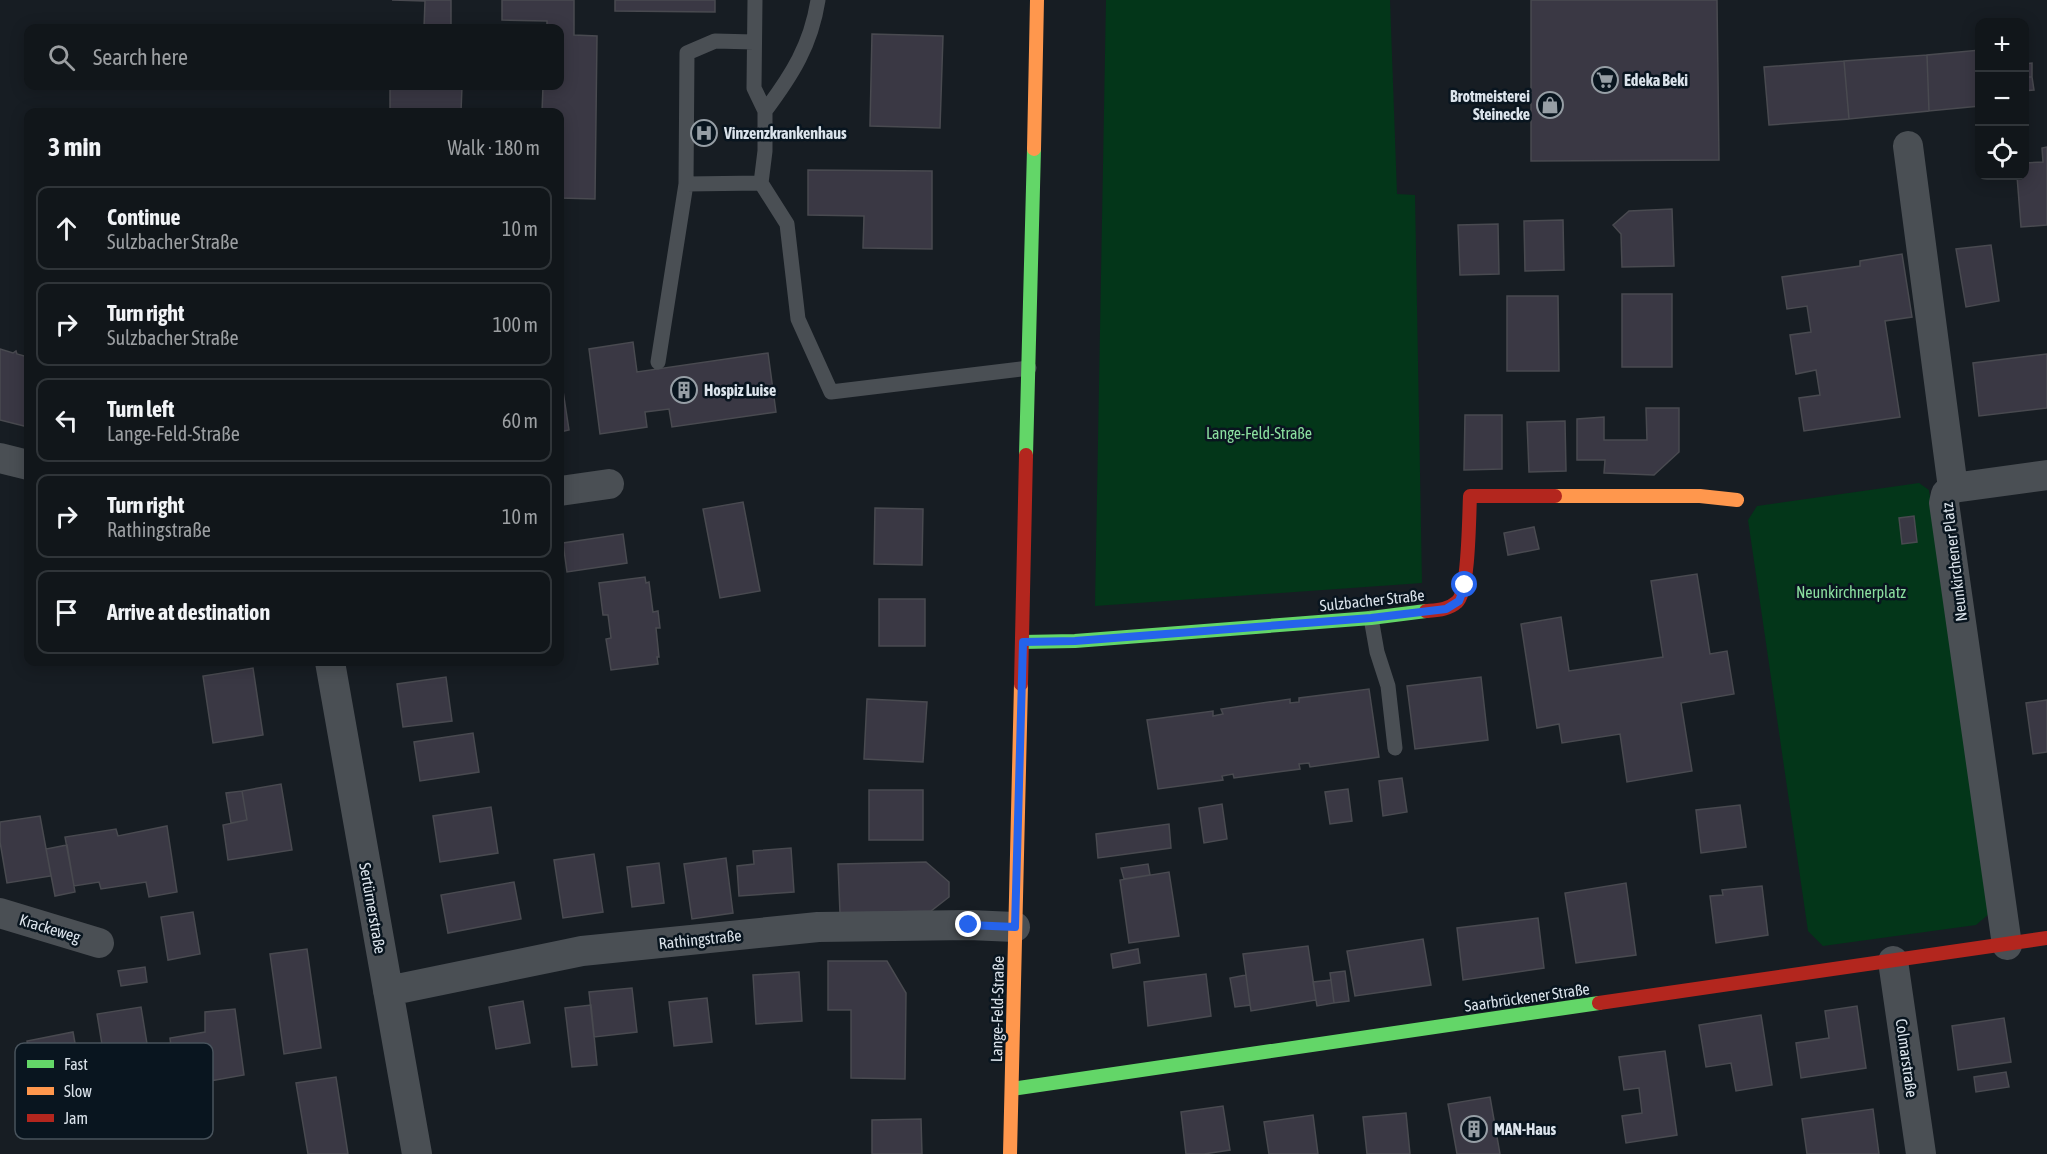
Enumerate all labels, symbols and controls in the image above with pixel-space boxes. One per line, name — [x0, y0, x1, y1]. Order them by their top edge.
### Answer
map controls — [1975, 18, 2029, 180]
button: + — [1975, 18, 2029, 72]
search box — [24, 24, 564, 90]
icon: search — [45, 41, 78, 74]
text: Search here — [93, 44, 188, 70]
supermarket icon: Edeka Beki — [1590, 65, 1620, 95]
place label: Edeka Beki — [1624, 71, 1688, 89]
button: − — [1975, 72, 2029, 126]
place label: Brotmeisterei Steinecke — [1450, 87, 1530, 123]
shop icon: Brotmeisterei Steinecke — [1535, 90, 1565, 120]
hospital icon: Vinzenzkrankenhaus — [689, 118, 719, 148]
place label: Vinzenzkrankenhaus — [723, 124, 847, 142]
button: locate — [1975, 126, 2029, 180]
text: 3 min — [48, 132, 101, 162]
text: Walk · 180 m — [448, 136, 540, 159]
text: Continue — [107, 204, 181, 230]
icon: ahead — [50, 212, 83, 245]
text: 10 m — [502, 217, 538, 240]
text: Sulzbacher Straße — [107, 230, 239, 253]
text: Turn right — [107, 300, 184, 326]
icon: right — [50, 308, 83, 341]
text: 100 m — [493, 313, 538, 336]
text: Sulzbacher Straße — [107, 326, 239, 349]
building icon: Hospiz Luise — [669, 375, 699, 405]
place label: Hospiz Luise — [704, 381, 776, 399]
text: Turn left — [107, 396, 174, 422]
icon: left — [50, 404, 83, 437]
text: 60 m — [502, 409, 538, 432]
text: Lange-Feld-Straße — [107, 422, 240, 445]
park label: Lange-Feld-Straße — [1206, 424, 1312, 443]
text: Turn right — [107, 492, 184, 518]
icon: right — [50, 500, 83, 533]
street label: Neunkirchener Platz — [1938, 501, 1970, 623]
text: 10 m — [502, 505, 538, 528]
text: Rathingstraße — [107, 518, 211, 541]
route start — [1451, 571, 1477, 597]
park label: Neunkirchnerplatz — [1796, 583, 1906, 602]
street label: Sulzbacher Straße — [1319, 586, 1425, 614]
icon: arrive — [50, 596, 83, 629]
text: Arrive at destination — [107, 599, 270, 625]
street label: Sertürnerstraße — [356, 861, 390, 955]
street label: Krackeweg — [17, 910, 83, 947]
route end — [955, 911, 981, 937]
street label: Rathingstraße — [658, 926, 742, 953]
street label: Lange-Feld-Straße — [987, 956, 1008, 1062]
street label: Saarbrückener Straße — [1463, 979, 1591, 1015]
street label: Colmarstraße — [1893, 1017, 1921, 1099]
legend — [15, 1043, 213, 1139]
text: Fast — [64, 1055, 88, 1073]
text: Slow — [64, 1082, 92, 1100]
text: Jam — [64, 1109, 88, 1127]
building icon: MAN-Haus — [1459, 1114, 1489, 1144]
place label: MAN-Haus — [1494, 1120, 1556, 1138]

